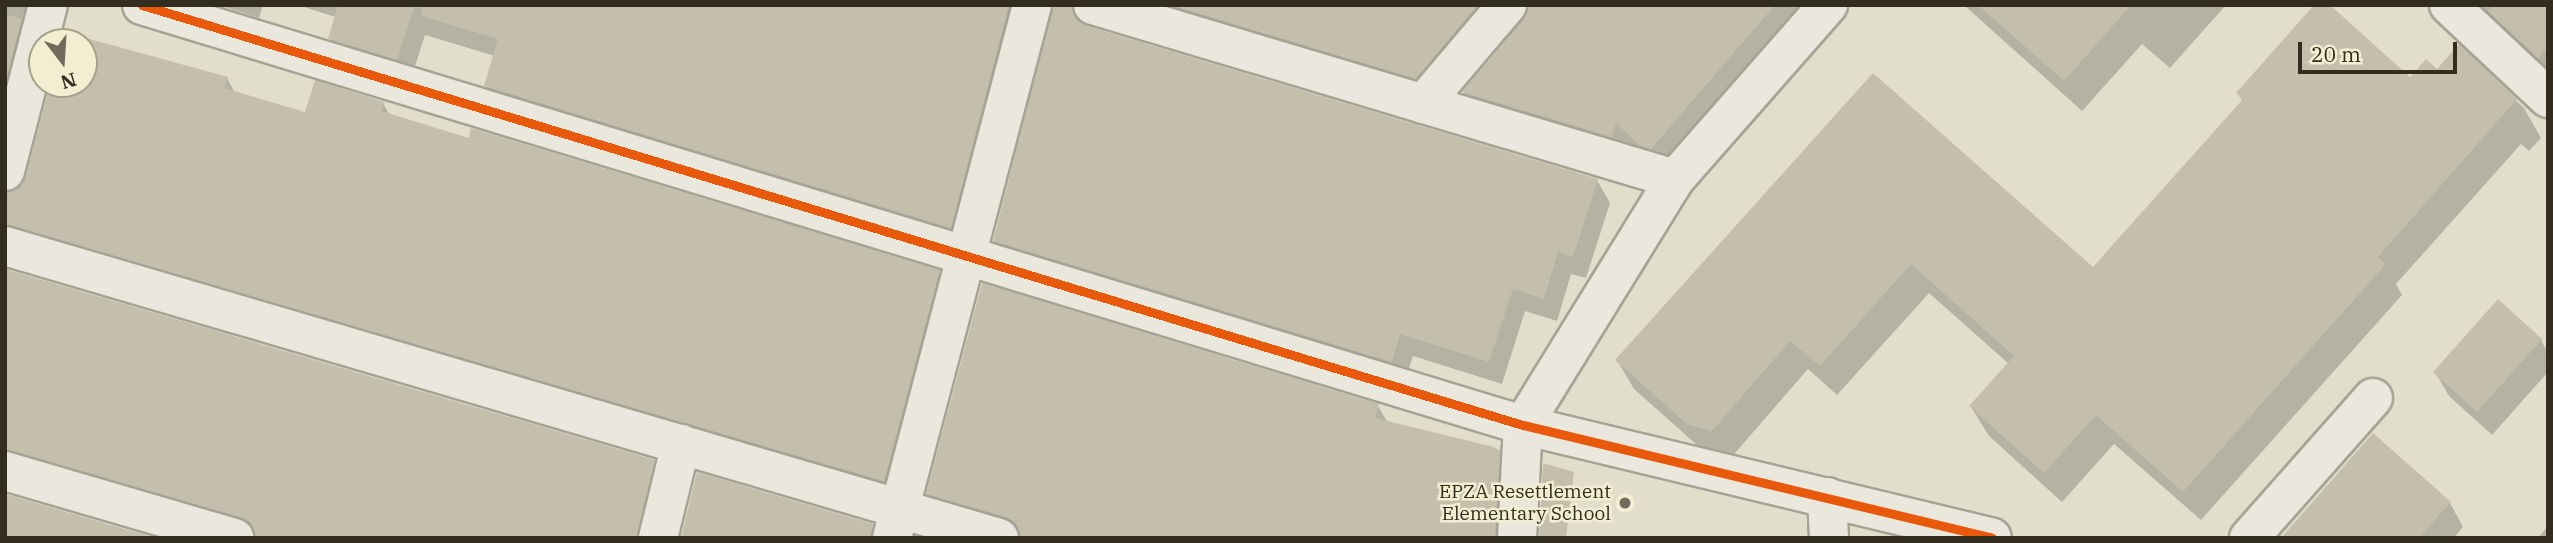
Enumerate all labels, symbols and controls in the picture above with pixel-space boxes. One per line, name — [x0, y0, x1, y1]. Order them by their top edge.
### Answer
north arrow — [28, 28, 98, 98]
scale bar — [2301, 28, 2460, 72]
text: 20 m — [2311, 40, 2361, 68]
text: N — [58, 67, 79, 95]
place label: EPZA Resettlement Elementary School — [1439, 481, 1611, 525]
marker: EPZA Resettlement Elementary School — [1617, 495, 1633, 511]

